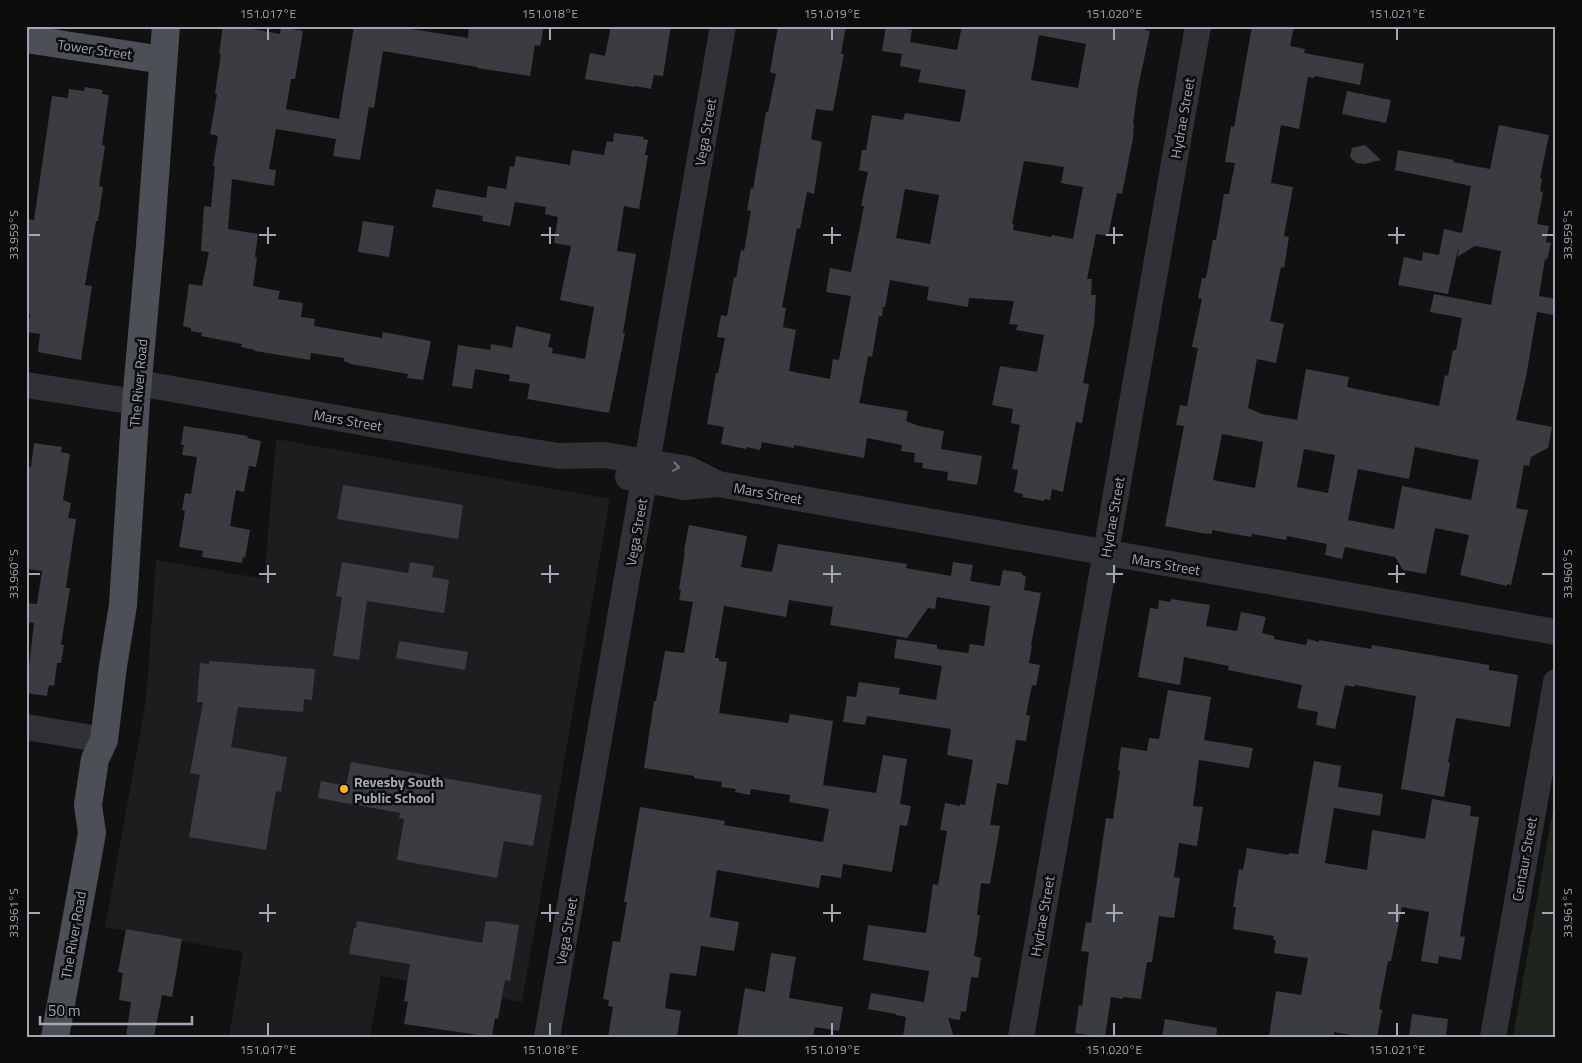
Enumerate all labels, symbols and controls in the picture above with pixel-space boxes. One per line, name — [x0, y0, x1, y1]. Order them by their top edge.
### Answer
text: 151.017°E — [240, 4, 296, 23]
text: 151.018°E — [522, 4, 578, 23]
text: 151.019°E — [804, 4, 860, 23]
text: 151.020°E — [1086, 4, 1142, 23]
text: 151.021°E — [1369, 4, 1425, 23]
street label: Tower Street — [56, 33, 134, 65]
street label: Hydrae Street — [1165, 76, 1199, 160]
street label: Vega Street — [689, 97, 721, 167]
text: 33.959°S — [4, 210, 23, 260]
text: 33.959°S — [1558, 210, 1577, 260]
street label: The River Road — [124, 338, 152, 428]
street label: Mars Street — [312, 404, 384, 436]
one-way arrow — [672, 461, 681, 472]
street label: Hydrae Street — [1095, 475, 1129, 559]
street label: Mars Street — [732, 477, 804, 509]
street label: Vega Street — [620, 497, 652, 567]
street label: Mars Street — [1130, 548, 1202, 580]
text: 33.960°S — [4, 549, 23, 599]
text: 33.960°S — [1558, 549, 1577, 599]
place label: Revesby South Public School — [354, 771, 443, 808]
marker: Revesby South Public School — [338, 783, 350, 795]
street label: Centaur Street — [1506, 815, 1542, 903]
street label: Hydrae Street — [1025, 874, 1059, 958]
text: 33.961°S — [4, 888, 23, 938]
text: 33.961°S — [1558, 888, 1577, 938]
street label: The River Road — [55, 890, 91, 980]
street label: Vega Street — [550, 896, 582, 966]
scale bar — [40, 993, 192, 1025]
text: 50 m — [48, 999, 81, 1022]
text: 151.017°E — [240, 1040, 296, 1059]
text: 151.018°E — [522, 1040, 578, 1059]
text: 151.019°E — [804, 1040, 860, 1059]
text: 151.020°E — [1086, 1040, 1142, 1059]
text: 151.021°E — [1369, 1040, 1425, 1059]

